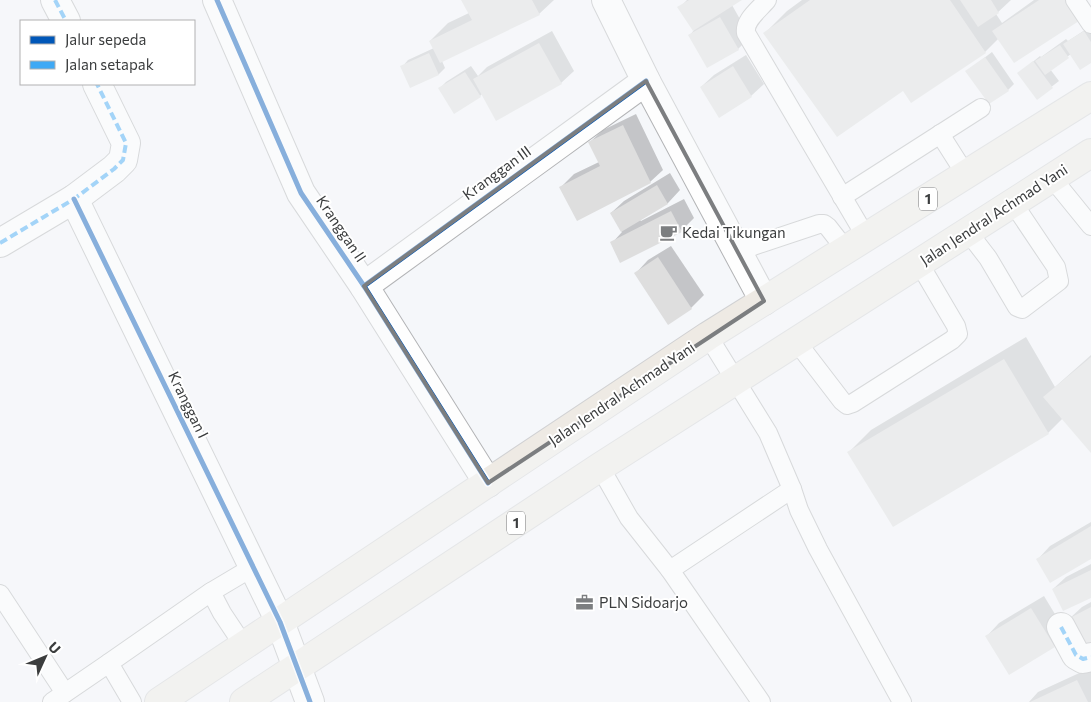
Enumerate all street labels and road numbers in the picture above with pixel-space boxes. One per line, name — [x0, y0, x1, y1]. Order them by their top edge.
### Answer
street label: Kranggan III — [459, 141, 534, 203]
street label: Jalan Jendral Achmad Yani — [916, 160, 1071, 269]
road number: 1 — [919, 188, 937, 210]
street label: Kranggan II — [313, 192, 371, 265]
street label: Jalan Jendral Achmad Yani — [545, 338, 698, 449]
street label: Kranggan I — [165, 368, 213, 441]
road number: 1 — [507, 512, 525, 534]

